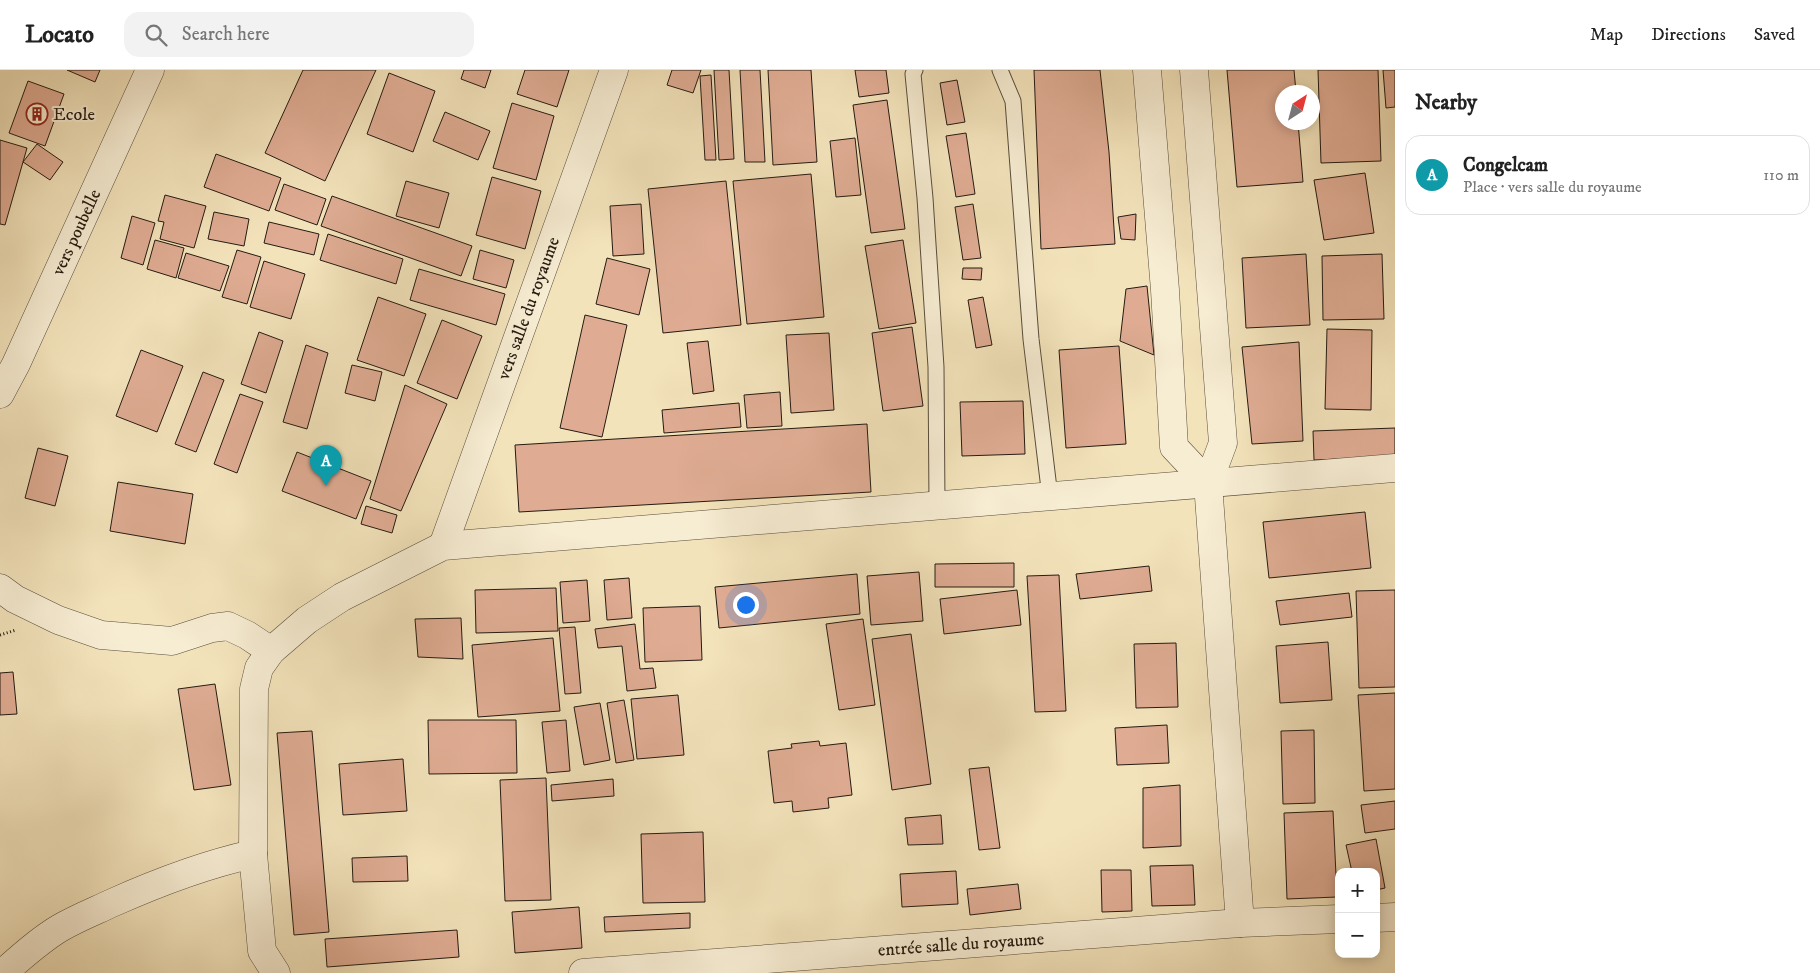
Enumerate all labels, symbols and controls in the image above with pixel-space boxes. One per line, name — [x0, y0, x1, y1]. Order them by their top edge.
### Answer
search box — [124, 12, 474, 57]
text: Locato — [25, 20, 94, 50]
icon: search — [142, 21, 170, 49]
text: Search here — [182, 23, 270, 46]
text: Map — [1590, 24, 1623, 46]
text: Directions — [1651, 24, 1726, 46]
text: Saved — [1754, 24, 1795, 46]
north arrow — [1275, 85, 1320, 130]
text: Nearby — [1415, 90, 1477, 116]
building icon: Ecole — [25, 102, 49, 126]
place label: Ecole — [53, 104, 95, 126]
text: Congelcam — [1463, 154, 1548, 177]
text: A — [1427, 165, 1437, 185]
text: 110 m — [1763, 165, 1799, 185]
text: Place · vers salle du royaume — [1463, 177, 1642, 197]
street label: vers poubelle — [47, 186, 106, 280]
street label: vers salle du royaume — [493, 234, 565, 384]
pin: A — [310, 445, 342, 486]
your location — [733, 592, 759, 618]
map controls — [1335, 868, 1380, 958]
button: + — [1335, 868, 1380, 913]
button: − — [1335, 913, 1380, 958]
street label: entrée salle du royaume — [877, 928, 1045, 962]

